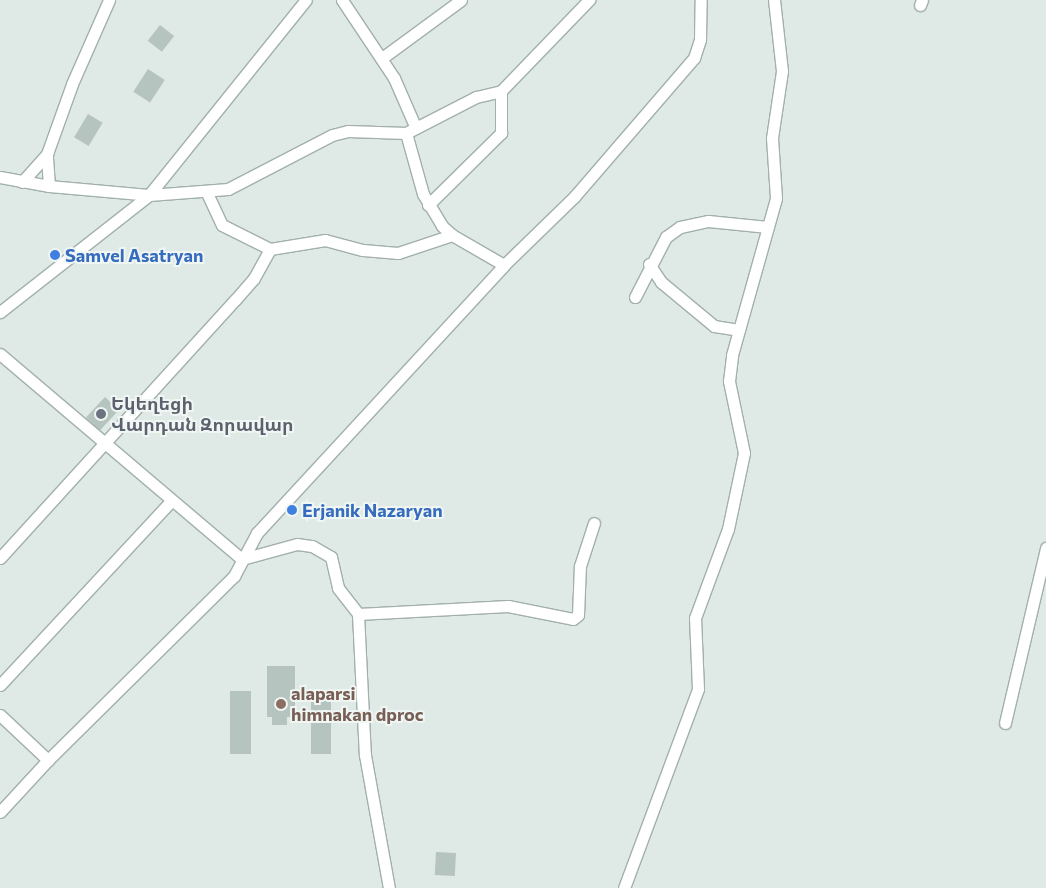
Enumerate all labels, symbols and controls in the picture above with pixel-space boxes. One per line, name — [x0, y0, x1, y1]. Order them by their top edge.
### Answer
place label: Samvel Asatryan — [65, 244, 203, 266]
marker: Samvel Asatryan — [49, 249, 61, 261]
place label: Եկեղեցի Վարդան Զորավար — [111, 393, 294, 436]
marker: Եկեղեցի Վարդան Զորավար — [95, 408, 107, 420]
place label: Erjanik Nazaryan — [302, 499, 443, 521]
marker: Erjanik Nazaryan — [286, 504, 298, 516]
place label: alaparsi himnakan dproc — [291, 683, 424, 726]
marker: alaparsi himnakan dproc — [275, 698, 287, 710]

